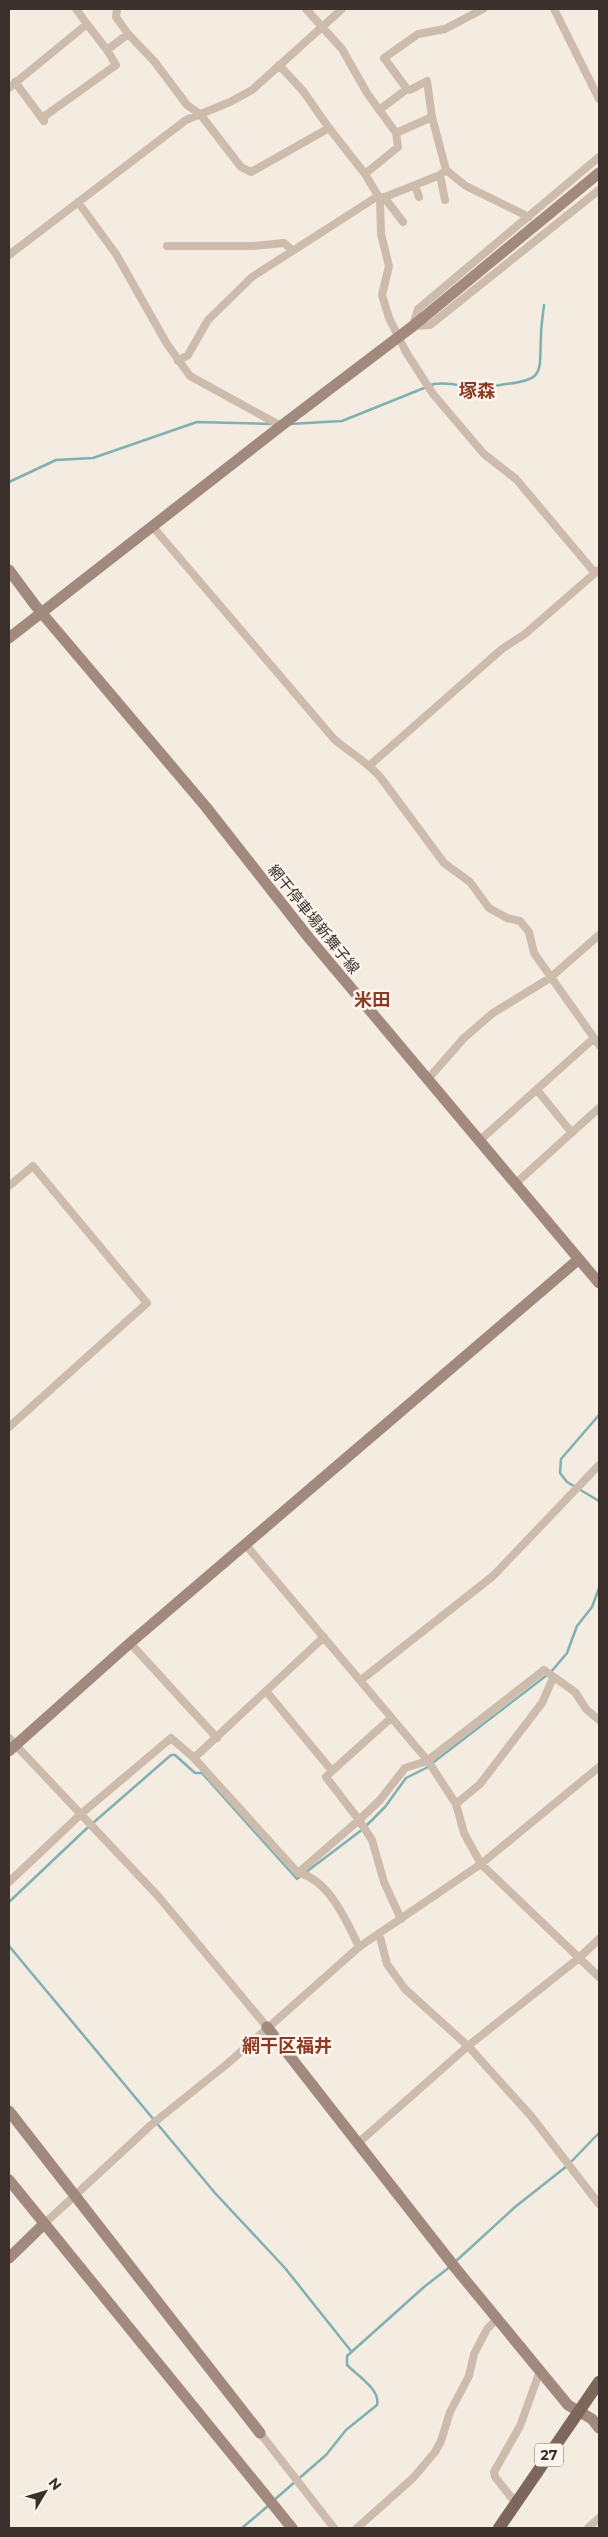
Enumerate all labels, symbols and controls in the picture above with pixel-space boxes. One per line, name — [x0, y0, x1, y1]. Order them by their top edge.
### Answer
district label: 塚森 — [459, 380, 495, 402]
street label: 網干停車場新舞子線 — [264, 861, 364, 977]
district label: 米田 — [354, 989, 390, 1011]
district label: 網干区福井 — [242, 2035, 332, 2057]
road number: 27 — [535, 2444, 563, 2466]
north arrow — [20, 2467, 70, 2517]
text: N — [45, 2474, 66, 2494]

